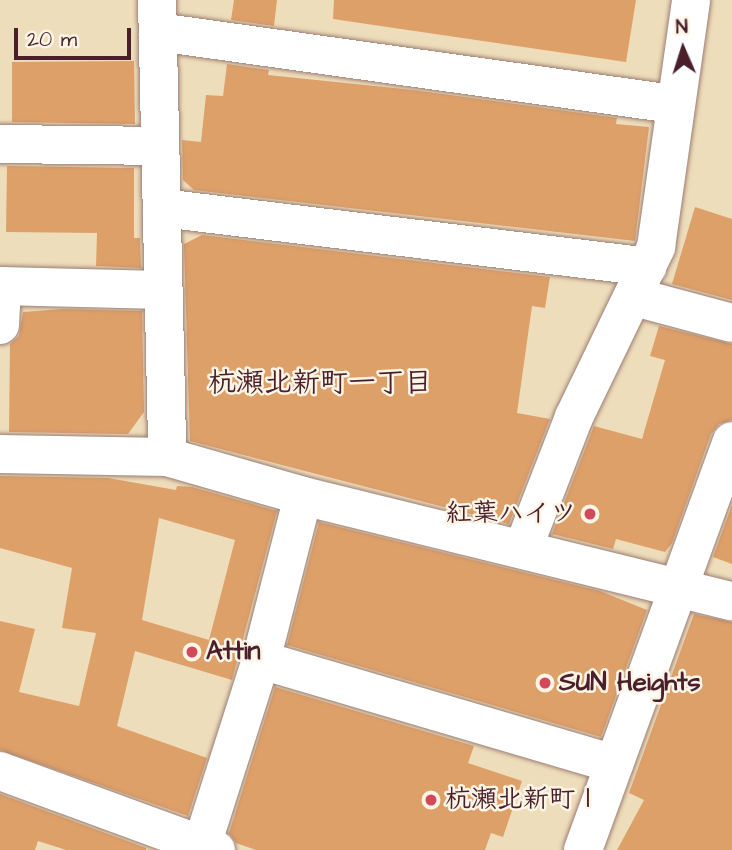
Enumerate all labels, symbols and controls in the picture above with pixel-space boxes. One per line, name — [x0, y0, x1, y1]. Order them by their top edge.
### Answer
scale bar — [18, 14, 135, 58]
north arrow — [648, 14, 718, 84]
text: N — [675, 14, 689, 41]
text: 20 m — [27, 25, 77, 54]
district label: 杭瀬北新町一丁目 — [208, 366, 432, 400]
place label: 紅葉ハイツ — [446, 498, 576, 530]
marker: 紅葉ハイツ — [582, 506, 598, 522]
place label: Attin — [206, 636, 261, 668]
marker: Attin — [184, 644, 200, 660]
place label: SUN Heights — [559, 667, 701, 699]
marker: SUN Heights — [537, 675, 553, 691]
place label: 杭瀬北新町Ⅰ — [445, 784, 601, 816]
marker: 杭瀬北新町Ⅰ — [423, 792, 439, 808]

